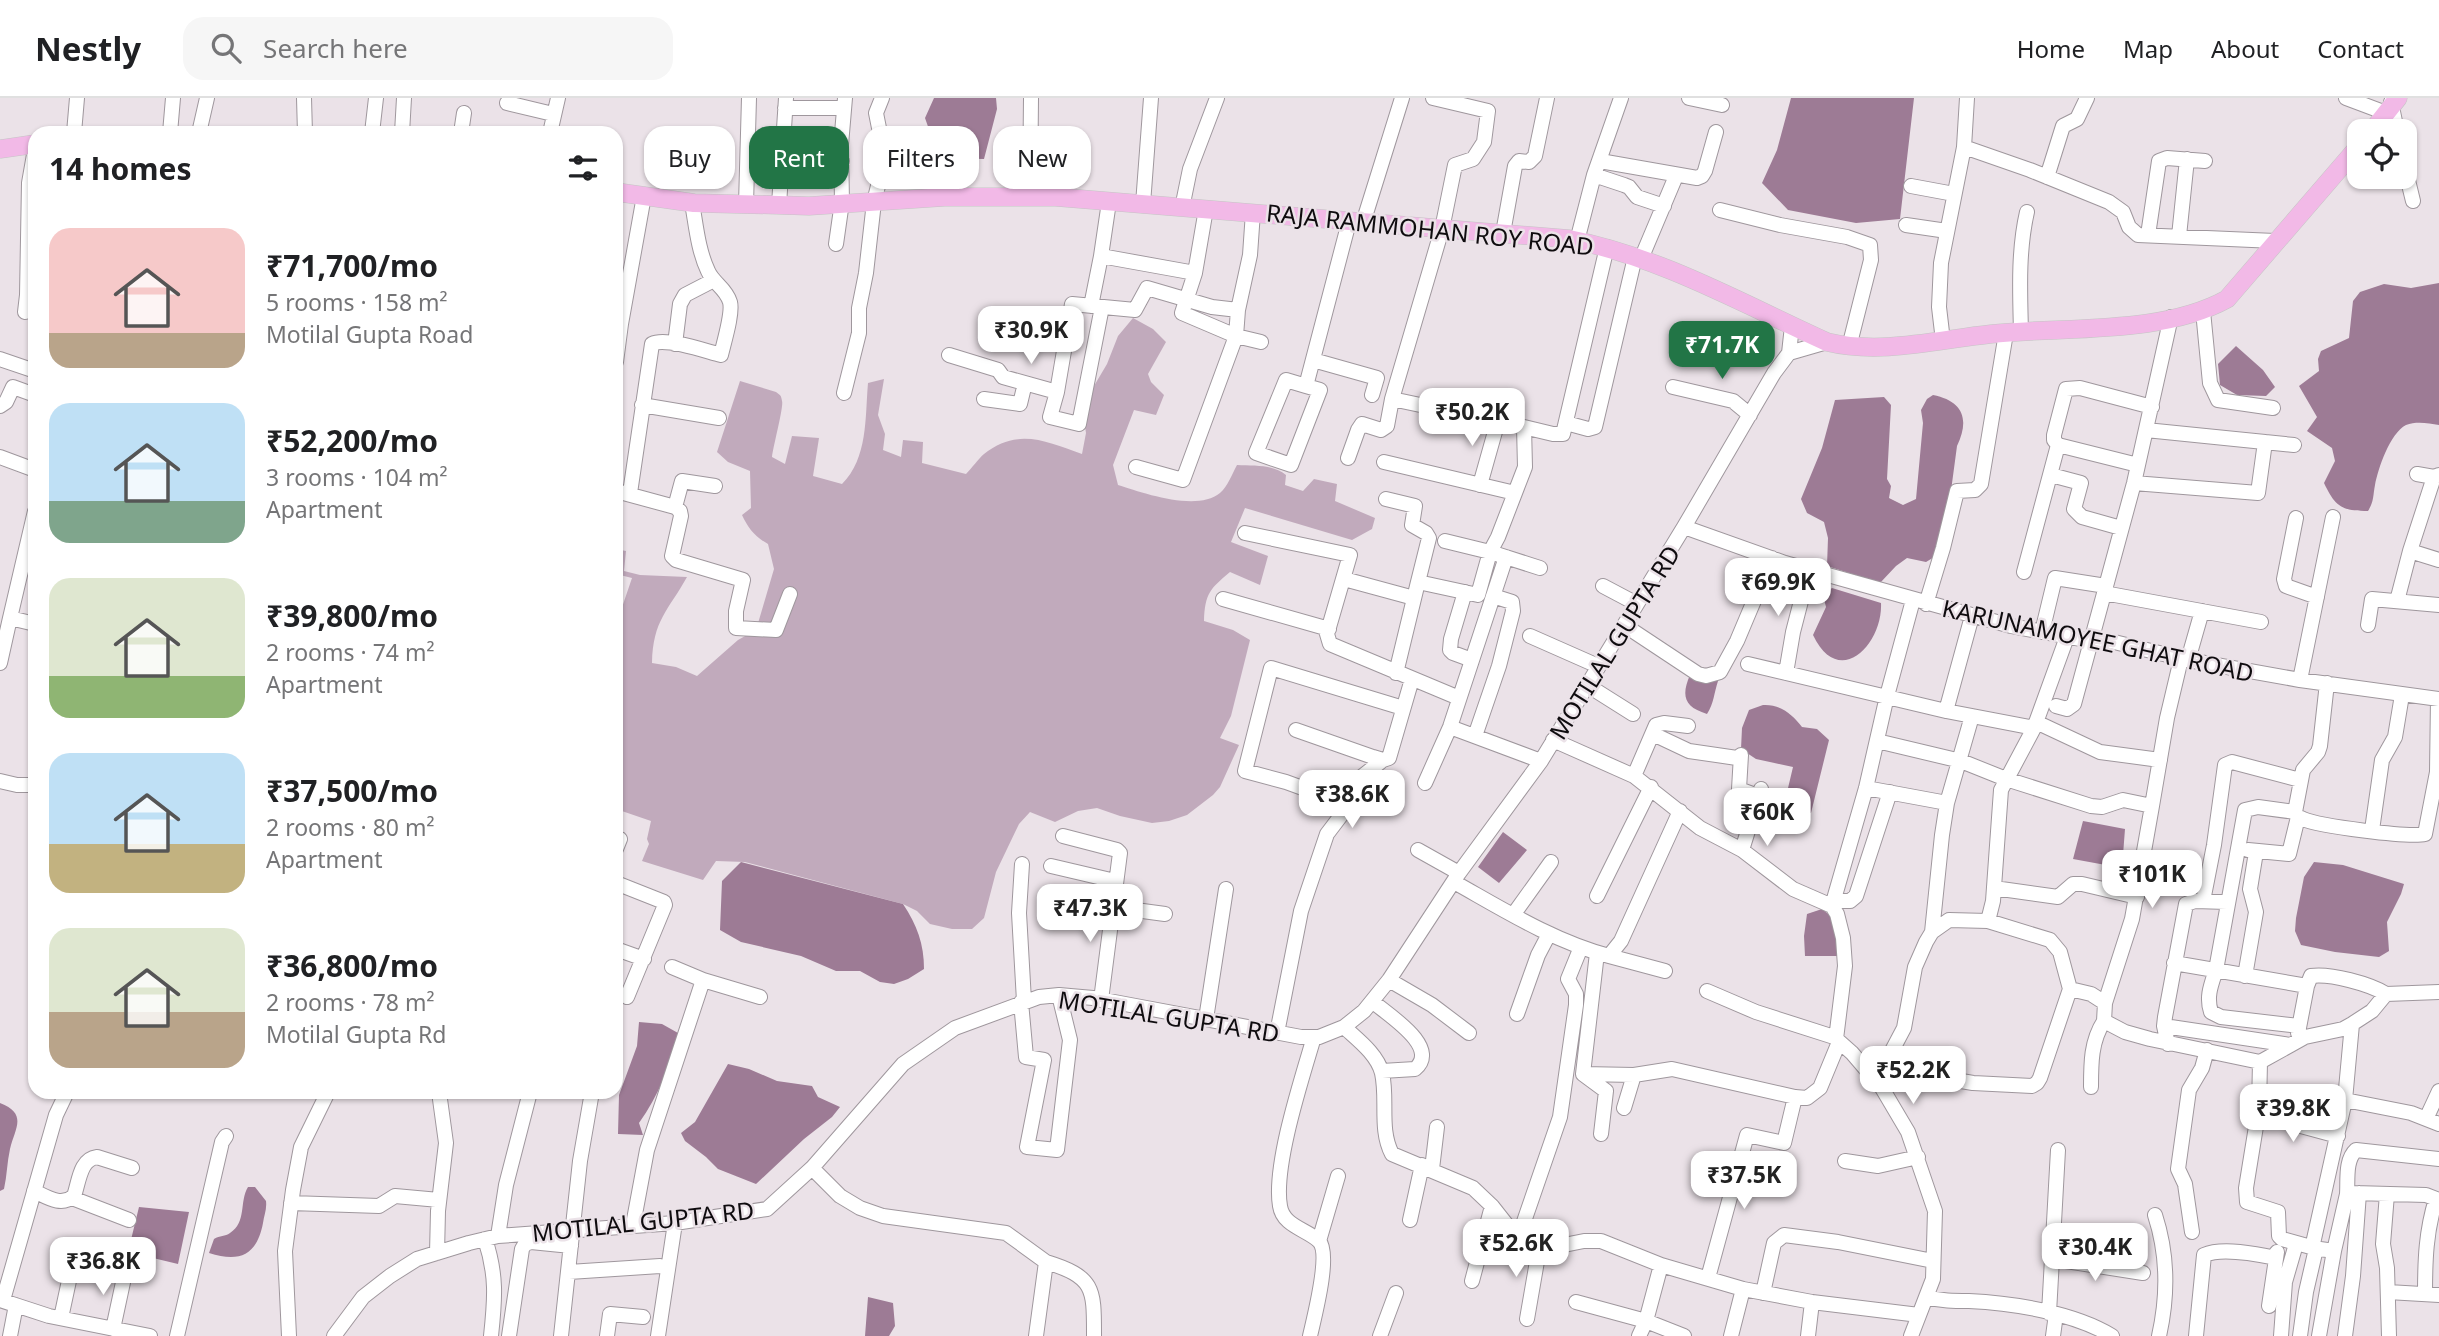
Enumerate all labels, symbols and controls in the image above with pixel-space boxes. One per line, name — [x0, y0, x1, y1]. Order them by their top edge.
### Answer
search box — [183, 17, 673, 80]
text: Nestly — [35, 26, 141, 71]
icon: search — [207, 29, 245, 67]
text: Search here — [263, 30, 408, 66]
text: Home — [2017, 32, 2085, 65]
text: Map — [2123, 32, 2173, 65]
text: About — [2211, 32, 2279, 65]
text: Contact — [2317, 32, 2404, 65]
map controls — [2347, 119, 2417, 189]
button: locate — [2347, 119, 2417, 189]
chip: Buy — [644, 126, 735, 189]
chip: Rent — [749, 126, 849, 189]
chip: Filters — [863, 126, 979, 189]
chip: New — [993, 126, 1091, 189]
text: 14 homes — [49, 148, 192, 189]
icon: filters — [564, 149, 602, 187]
street label: RAJA RAMMOHAN ROY ROAD — [1265, 195, 1595, 263]
text: ₹71,700/mo — [266, 245, 438, 286]
icon: home — [105, 256, 189, 340]
text: 5 rooms · 158 m² — [266, 286, 448, 318]
pin: ₹30.9K — [974, 306, 1088, 366]
text: ₹30.9K — [994, 313, 1068, 345]
text: Motilal Gupta Road — [266, 318, 473, 350]
pin: ₹71.7K — [1665, 322, 1779, 381]
text: ₹71.7K — [1685, 328, 1759, 360]
pin: ₹50.2K — [1415, 388, 1529, 448]
text: ₹50.2K — [1435, 395, 1509, 427]
text: ₹52,200/mo — [266, 420, 438, 461]
icon: home — [105, 431, 189, 515]
text: 3 rooms · 104 m² — [266, 461, 448, 493]
text: Apartment — [266, 493, 383, 525]
street label: MOTILAL GUPTA RD — [1541, 539, 1687, 745]
pin: ₹69.9K — [1721, 559, 1835, 618]
text: ₹69.9K — [1741, 565, 1815, 597]
street label: KARUNAMOYEE GHAT ROAD — [1939, 591, 2257, 689]
text: ₹39,800/mo — [266, 595, 438, 636]
icon: home — [105, 606, 189, 690]
text: 2 rooms · 74 m² — [266, 636, 435, 668]
text: Apartment — [266, 668, 383, 700]
text: ₹37,500/mo — [266, 770, 438, 811]
pin: ₹38.6K — [1295, 770, 1409, 830]
text: ₹38.6K — [1315, 777, 1389, 809]
icon: home — [105, 781, 189, 865]
pin: ₹60K — [1726, 788, 1808, 848]
text: ₹60K — [1740, 795, 1794, 827]
text: 2 rooms · 80 m² — [266, 811, 435, 843]
text: Apartment — [266, 843, 383, 875]
pin: ₹101K — [2103, 850, 2201, 910]
text: ₹101K — [2118, 857, 2186, 889]
pin: ₹47.3K — [1033, 884, 1147, 944]
text: ₹47.3K — [1053, 891, 1127, 923]
text: ₹36,800/mo — [266, 945, 438, 986]
icon: home — [105, 956, 189, 1040]
street label: MOTILAL GUPTA RD — [1056, 982, 1282, 1050]
text: 2 rooms · 78 m² — [266, 986, 435, 1018]
text: Motilal Gupta Rd — [266, 1018, 447, 1050]
pin: ₹52.2K — [1856, 1046, 1970, 1106]
text: ₹52.2K — [1876, 1053, 1950, 1085]
pin: ₹39.8K — [2236, 1084, 2350, 1144]
text: ₹39.8K — [2256, 1091, 2330, 1123]
pin: ₹37.5K — [1687, 1152, 1801, 1211]
text: ₹37.5K — [1707, 1158, 1781, 1190]
street label: MOTILAL GUPTA RD — [530, 1193, 756, 1249]
pin: ₹52.6K — [1459, 1220, 1573, 1279]
pin: ₹30.4K — [2038, 1224, 2152, 1283]
text: ₹52.6K — [1479, 1226, 1553, 1258]
text: ₹30.4K — [2058, 1230, 2132, 1262]
pin: ₹36.8K — [46, 1238, 160, 1297]
text: ₹36.8K — [66, 1244, 140, 1276]

